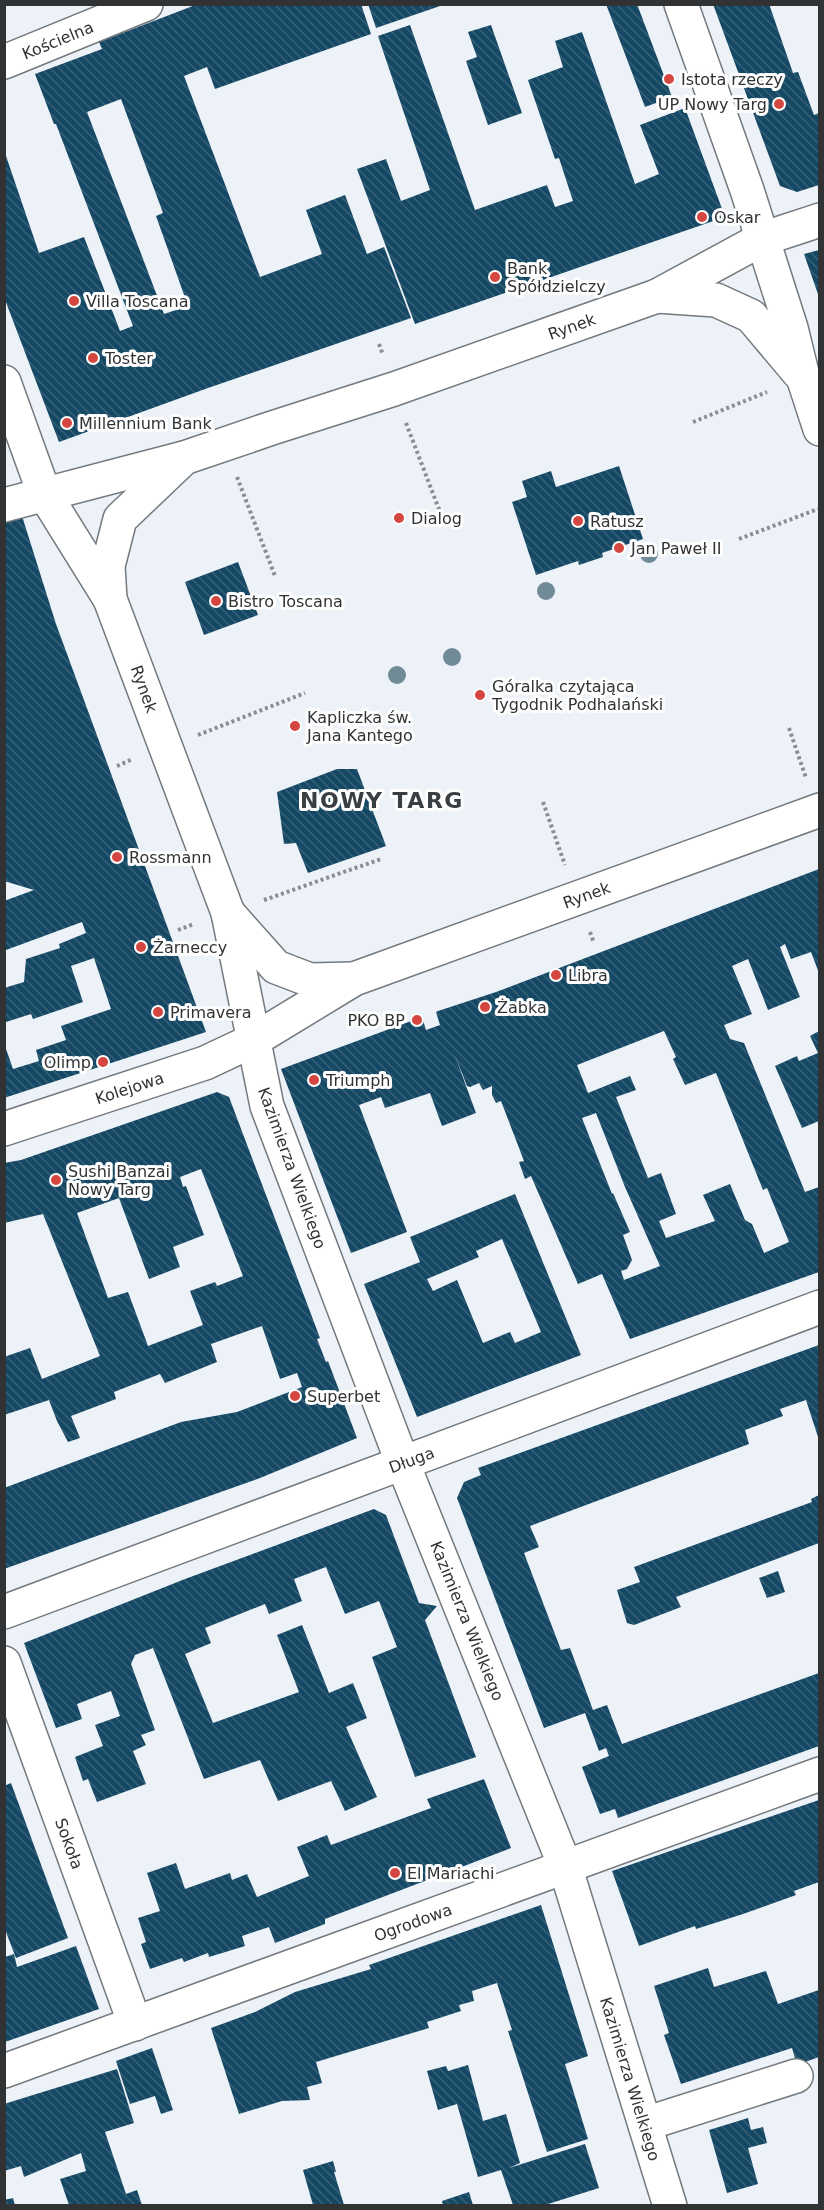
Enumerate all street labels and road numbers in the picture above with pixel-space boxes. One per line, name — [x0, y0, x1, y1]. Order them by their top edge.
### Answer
street label: Kościelna — [19, 17, 96, 63]
street label: Rynek — [545, 309, 599, 343]
street label: Rynek — [127, 663, 162, 716]
street label: Rynek — [560, 877, 613, 912]
street label: Kolejowa — [93, 1068, 166, 1108]
street label: Kazimierza Wielkiego — [254, 1085, 330, 1251]
street label: Długa — [386, 1443, 437, 1477]
street label: Kazimierza Wielkiego — [426, 1538, 508, 1704]
street label: Sokoła — [52, 1815, 87, 1872]
street label: Ogrodowa — [371, 1899, 454, 1945]
street label: Kazimierza Wielkiego — [596, 1995, 664, 2163]

